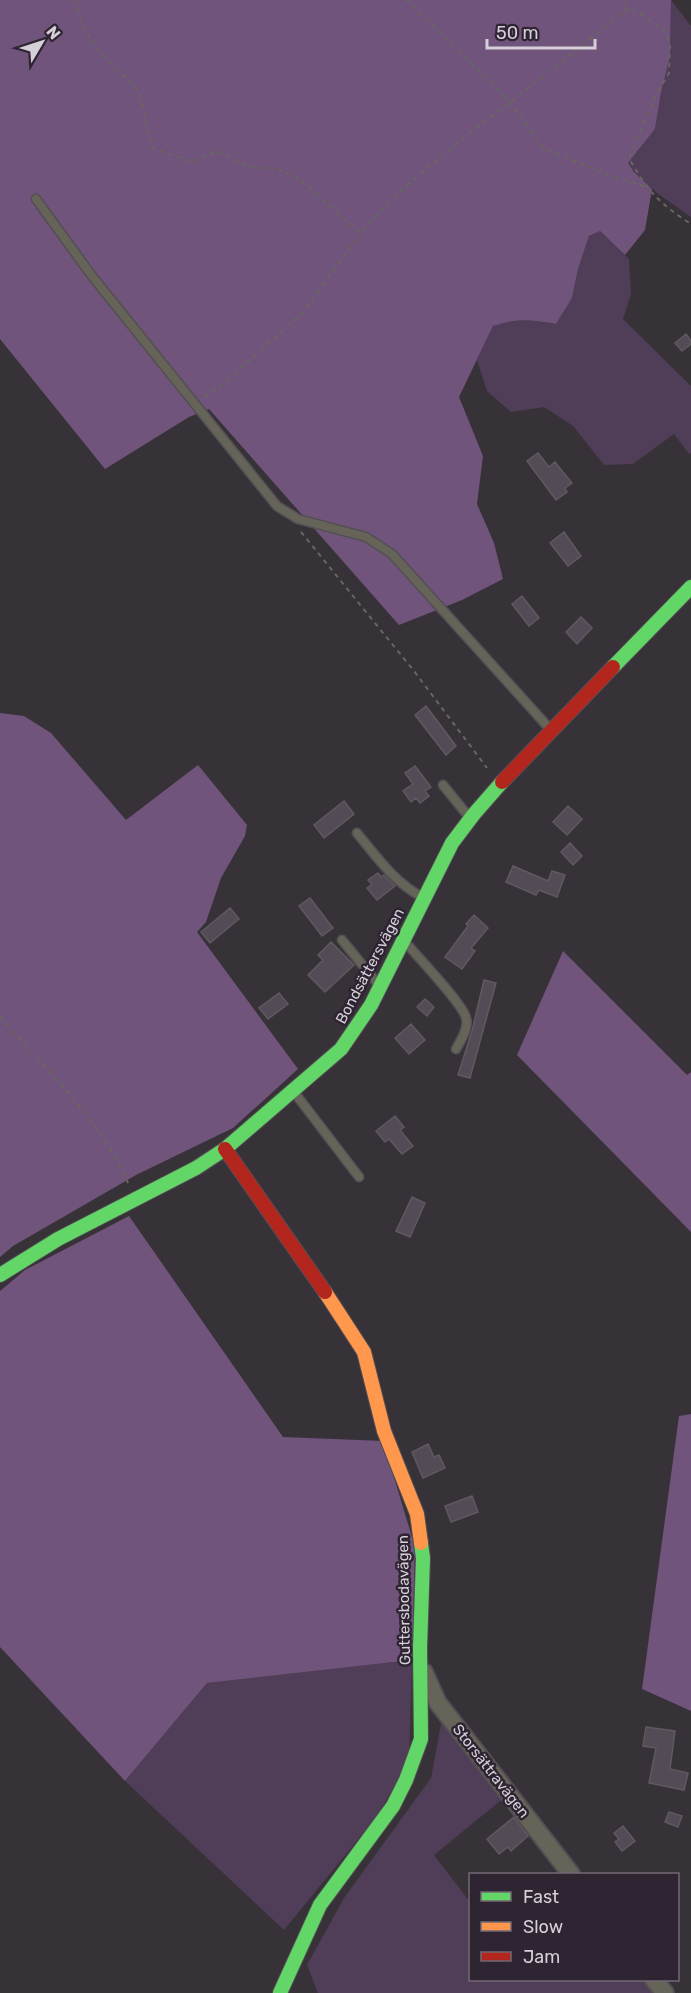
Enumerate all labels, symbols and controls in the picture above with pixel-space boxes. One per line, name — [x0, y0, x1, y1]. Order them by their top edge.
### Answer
north arrow — [12, 12, 72, 72]
scale bar — [487, 12, 595, 50]
text: N — [42, 22, 64, 43]
text: 50 m — [496, 22, 539, 44]
street label: Bondsättersvägen — [332, 905, 408, 1027]
street label: Guttersbodavägen — [394, 1535, 414, 1665]
street label: Storsättravägen — [449, 1721, 533, 1821]
legend — [469, 1873, 679, 1981]
text: Fast — [523, 1886, 559, 1908]
text: Slow — [523, 1916, 563, 1938]
text: Jam — [523, 1946, 560, 1968]

